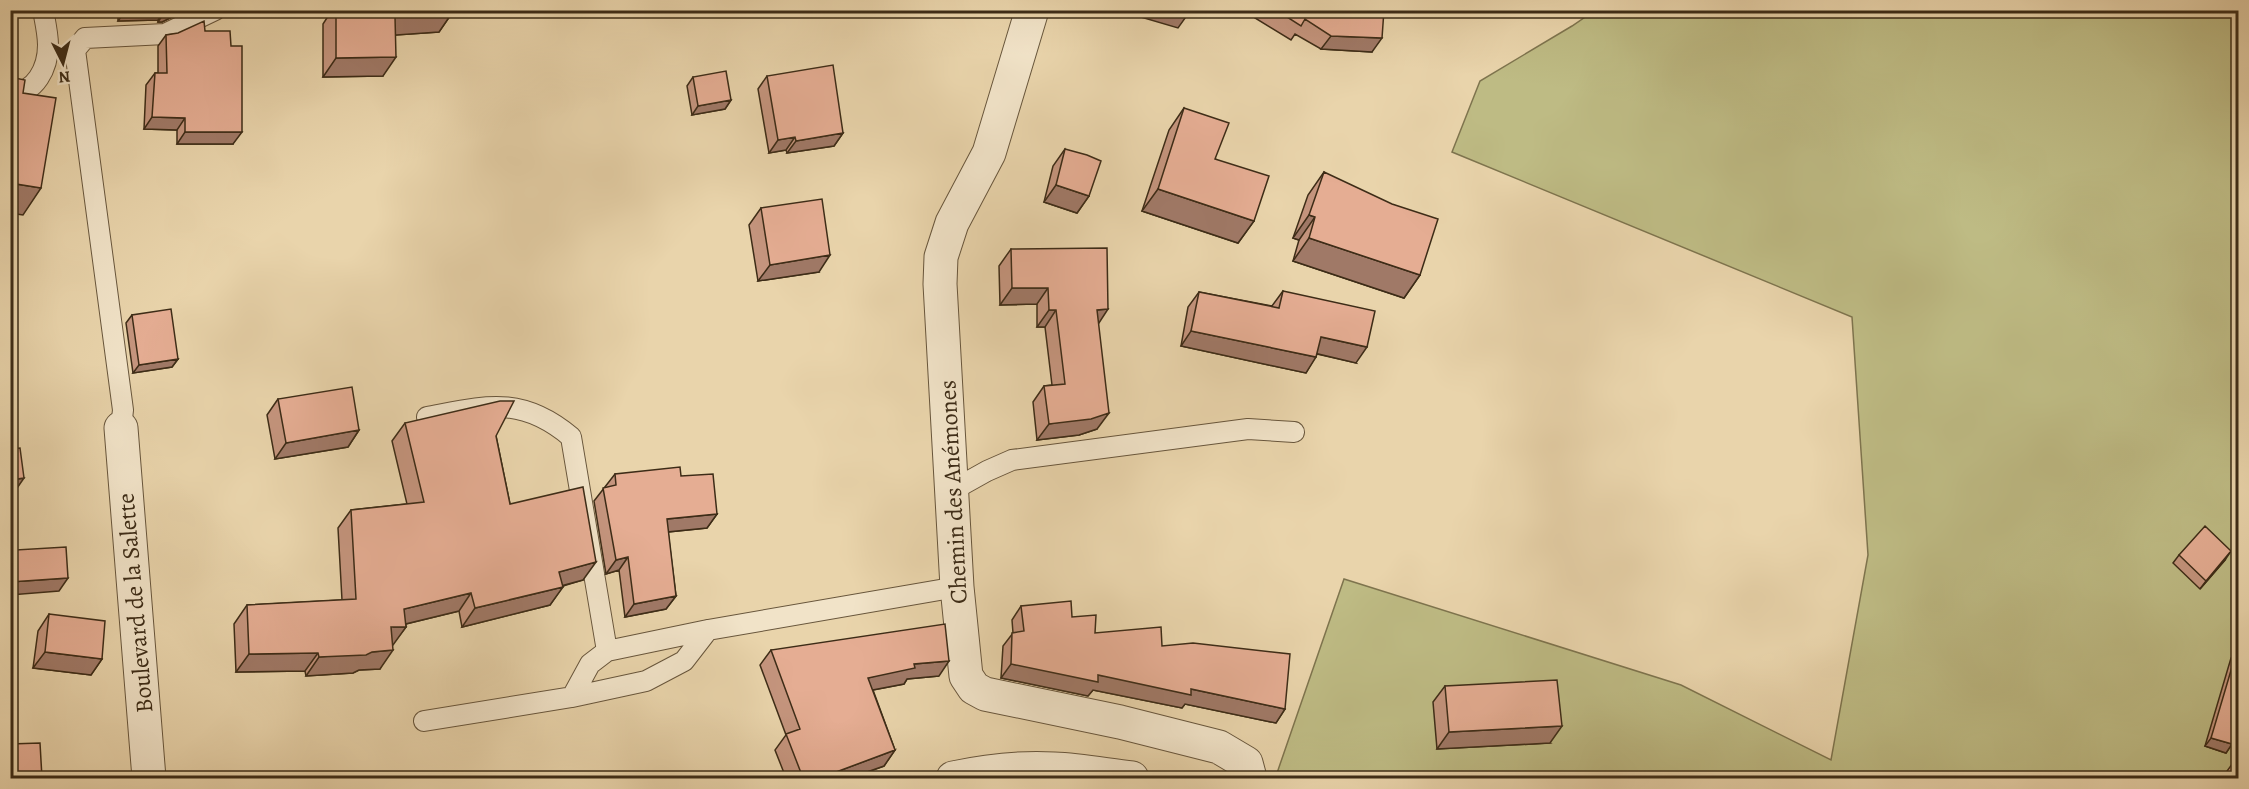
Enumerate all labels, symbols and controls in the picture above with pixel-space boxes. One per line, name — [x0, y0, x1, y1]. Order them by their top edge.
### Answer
north arrow — [33, 33, 93, 93]
text: N — [57, 65, 71, 89]
street label: Chemin des Anémones — [931, 379, 975, 605]
street label: Boulevard de la Salette — [109, 492, 161, 714]

